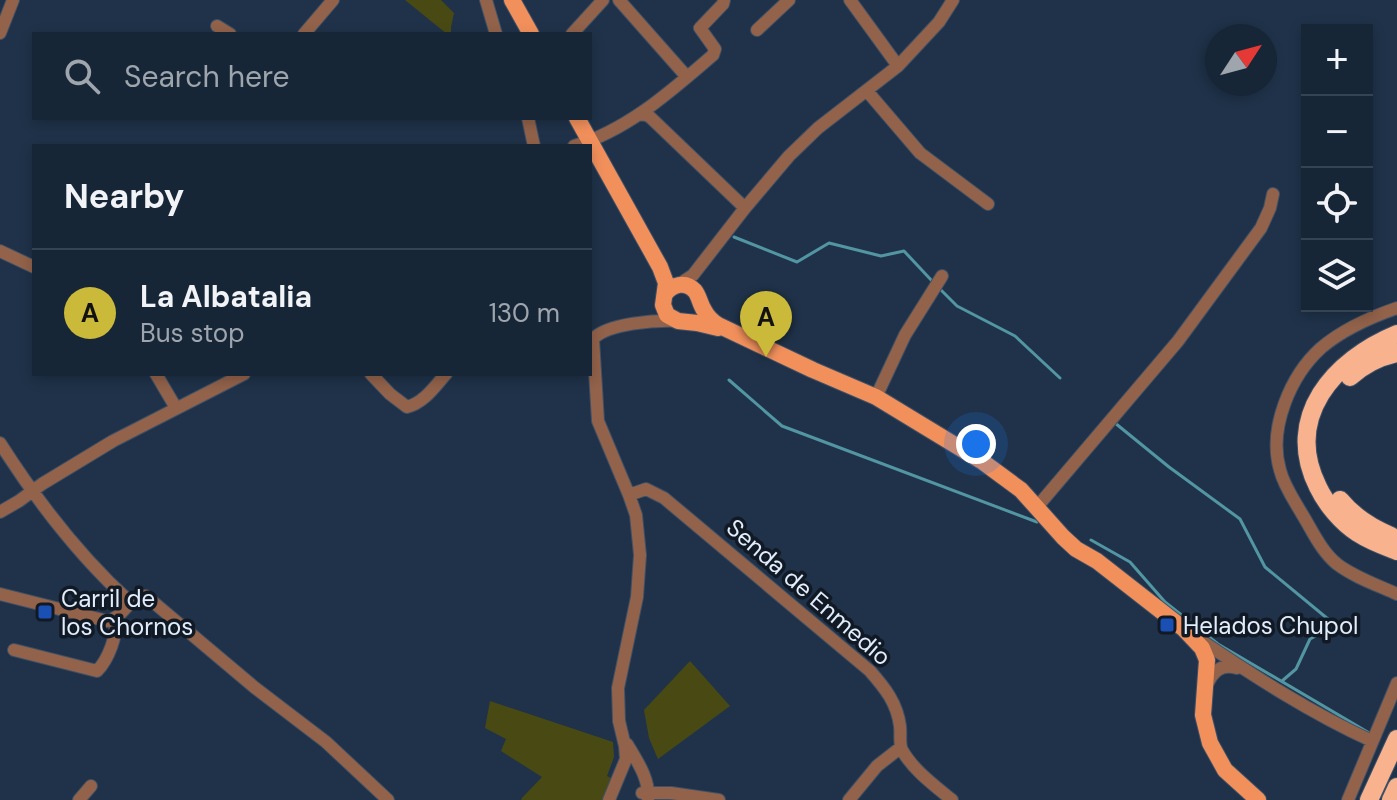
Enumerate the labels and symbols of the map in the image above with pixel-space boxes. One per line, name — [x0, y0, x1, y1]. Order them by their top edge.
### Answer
north arrow — [1205, 24, 1277, 96]
pin: A — [740, 291, 792, 357]
your location — [956, 424, 996, 464]
street label: Senda de Enmedio — [720, 512, 898, 672]
place label: Carril de los Chornos — [61, 583, 193, 642]
marker: Carril de los Chornos — [36, 603, 54, 621]
place label: Helados Chupol — [1183, 610, 1358, 641]
marker: Helados Chupol — [1158, 616, 1176, 634]

